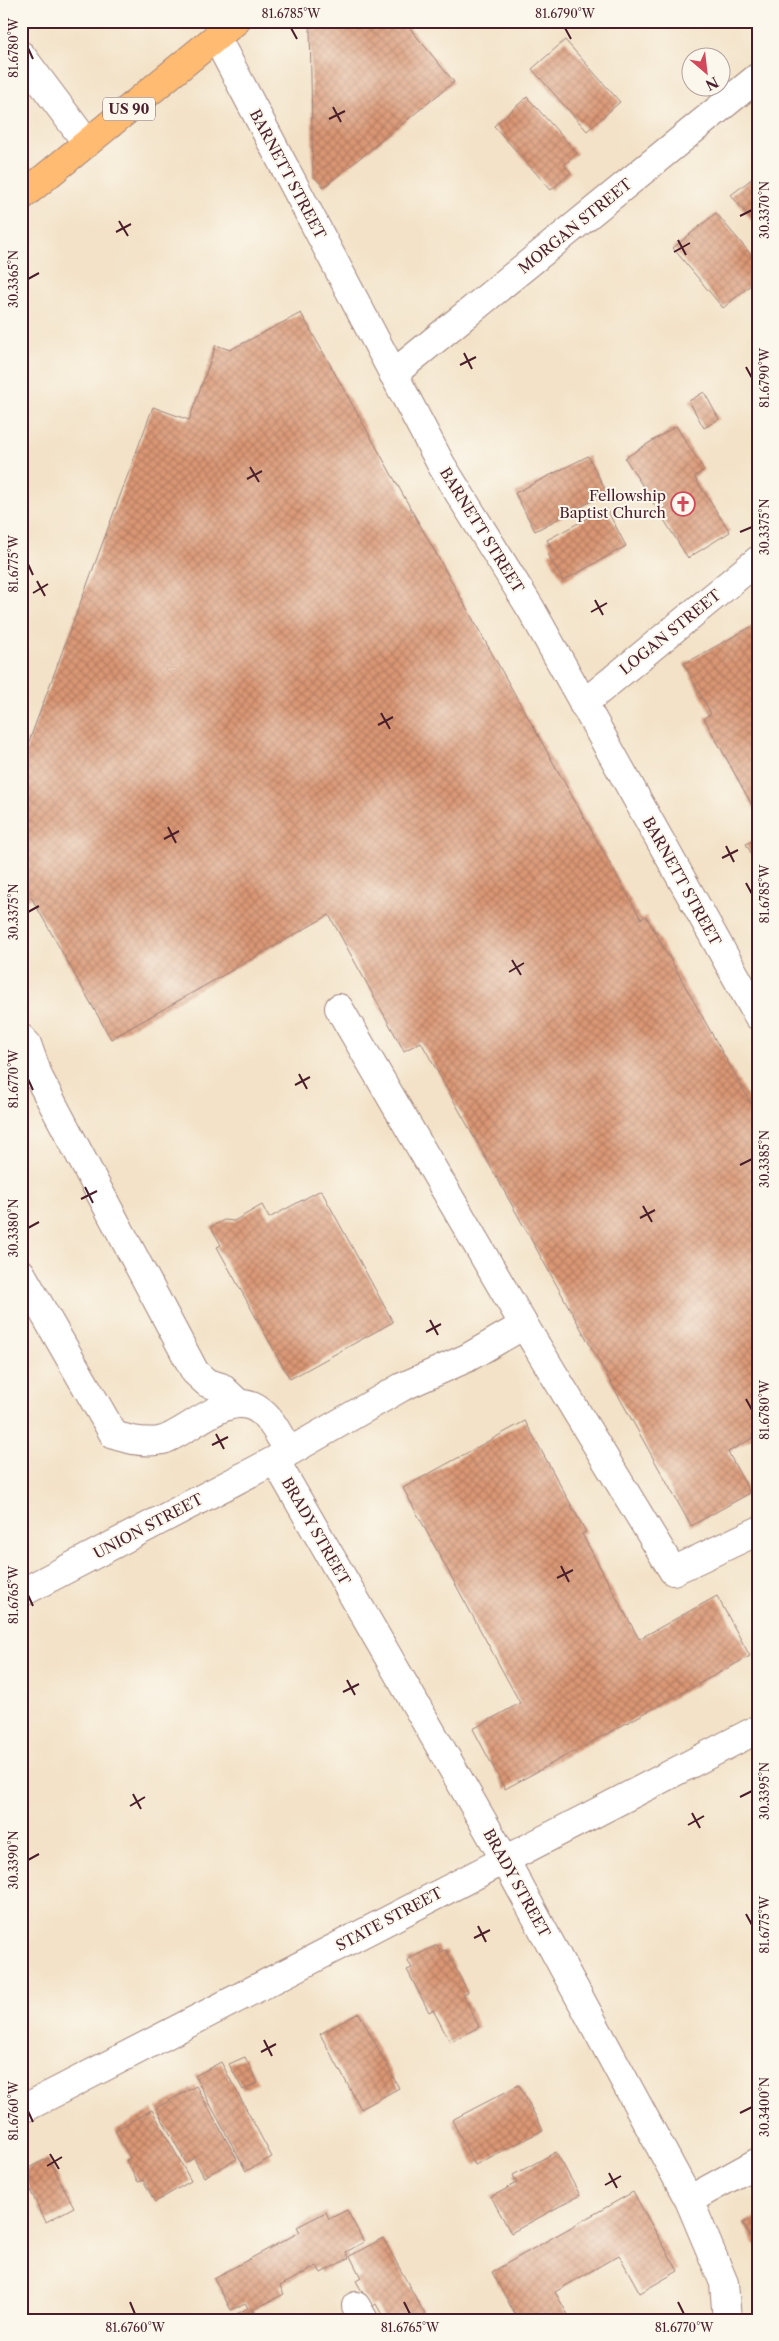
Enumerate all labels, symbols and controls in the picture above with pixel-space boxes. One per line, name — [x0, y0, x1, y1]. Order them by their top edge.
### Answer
text: 81.6785°W — [262, 6, 321, 21]
text: 81.6790°W — [535, 6, 596, 21]
text: 81.6780°W — [6, 17, 21, 78]
north arrow — [682, 48, 732, 98]
text: N — [703, 73, 722, 94]
road number: US 90 — [103, 98, 155, 120]
street label: BARNETT STREET — [246, 106, 331, 243]
street label: MORGAN STREET — [514, 174, 636, 278]
text: 30.3370°N — [757, 181, 772, 239]
text: 30.3365°N — [6, 250, 21, 308]
text: 81.6790°W — [757, 347, 772, 408]
street label: BARNETT STREET — [436, 464, 529, 597]
place label: Fellowship Baptist Church — [559, 486, 667, 522]
church icon: Fellowship Baptist Church — [670, 491, 696, 517]
text: 30.3375°N — [757, 499, 772, 555]
text: 81.6775°W — [6, 534, 21, 593]
street label: LOGAN STREET — [616, 585, 725, 679]
street label: BARNETT STREET — [639, 813, 726, 949]
text: 81.6785°W — [757, 864, 772, 923]
text: 30.3375°N — [6, 884, 21, 940]
text: 81.6770°W — [6, 1049, 21, 1108]
text: 30.3385°N — [757, 1130, 772, 1188]
text: 30.3380°N — [6, 1198, 21, 1257]
text: 81.6780°W — [757, 1379, 772, 1440]
street label: BRADY STREET — [277, 1474, 355, 1589]
street label: UNION STREET — [90, 1489, 207, 1563]
text: 81.6765°W — [6, 1565, 21, 1624]
text: 30.3395°N — [757, 1762, 772, 1820]
street label: BRADY STREET — [479, 1825, 555, 1941]
text: 30.3390°N — [6, 1830, 21, 1889]
street label: STATE STREET — [333, 1883, 446, 1955]
text: 81.6775°W — [757, 1895, 772, 1954]
text: 30.3400°N — [757, 2077, 772, 2137]
text: 81.6760°W — [6, 2080, 21, 2141]
text: 81.6760°W — [105, 2320, 166, 2335]
text: 81.6765°W — [381, 2320, 440, 2335]
text: 81.6770°W — [655, 2320, 714, 2335]

